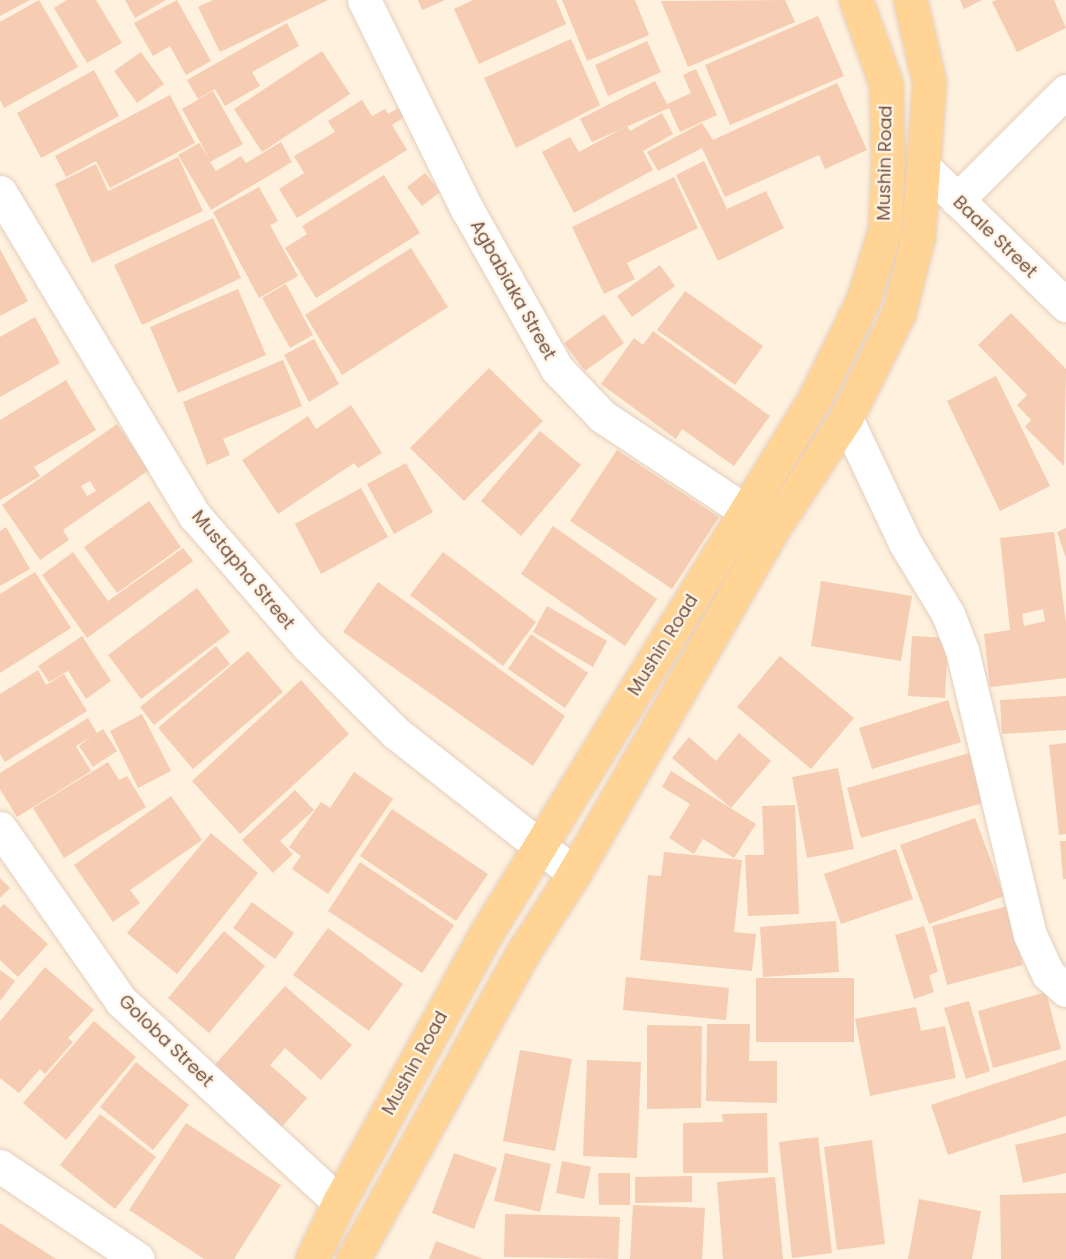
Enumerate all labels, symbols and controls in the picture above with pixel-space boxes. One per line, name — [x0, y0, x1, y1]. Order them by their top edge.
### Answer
street label: Mushin Road — [873, 105, 897, 221]
street label: Baale Street — [948, 192, 1042, 282]
street label: Agbabiaka Street — [466, 216, 560, 364]
street label: Mustapha Street — [187, 506, 299, 634]
street label: Mushin Road — [623, 590, 703, 700]
street label: Goloba Street — [114, 990, 218, 1092]
street label: Mushin Road — [378, 1007, 452, 1119]

